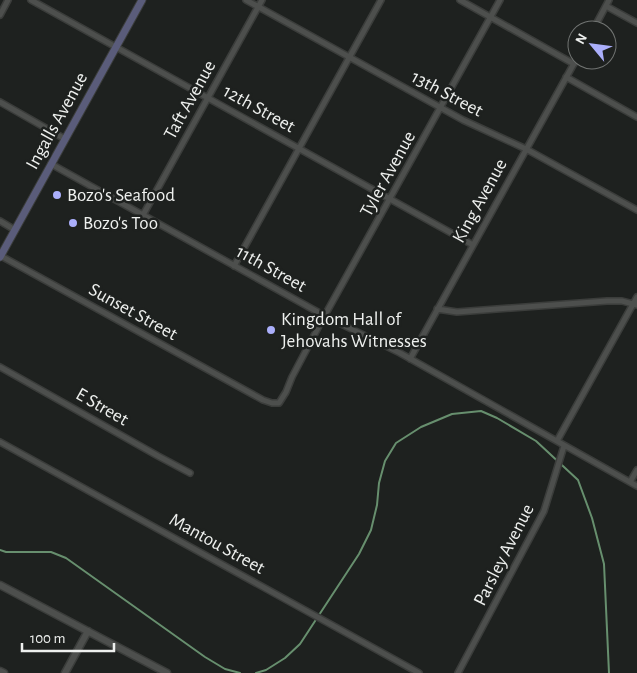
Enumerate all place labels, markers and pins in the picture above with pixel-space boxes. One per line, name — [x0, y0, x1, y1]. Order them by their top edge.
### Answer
place label: Bozo's Seafood — [67, 186, 175, 205]
marker: Bozo's Seafood — [51, 189, 63, 201]
place label: Bozo's Too — [83, 214, 158, 233]
marker: Bozo's Too — [67, 217, 79, 229]
place label: Kingdom Hall of Jehovahs Witnesses — [281, 310, 427, 351]
marker: Kingdom Hall of Jehovahs Witnesses — [265, 324, 277, 336]

